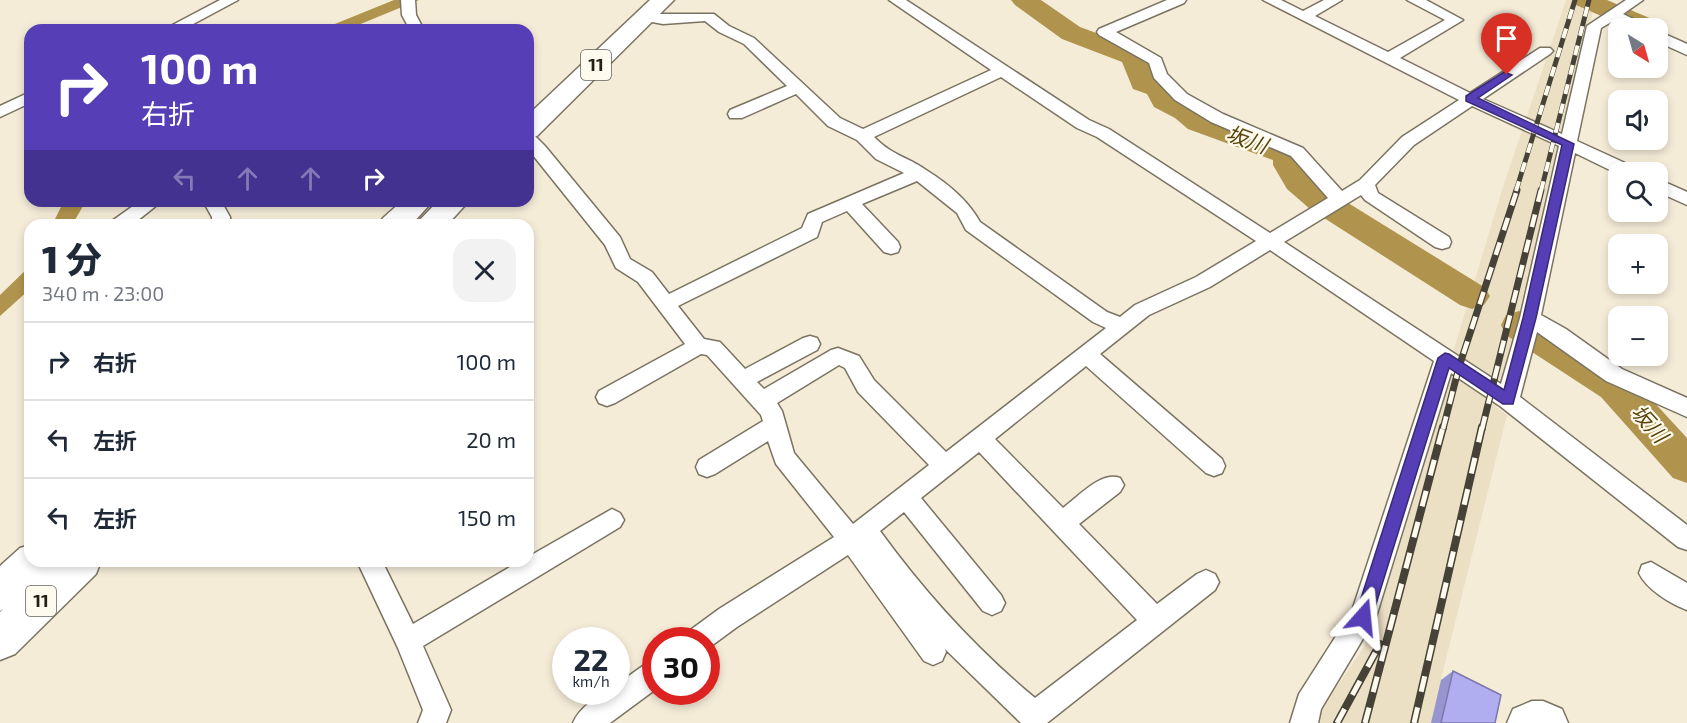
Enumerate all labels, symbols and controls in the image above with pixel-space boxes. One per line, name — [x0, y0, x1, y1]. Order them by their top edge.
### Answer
pin — [1481, 13, 1532, 75]
north arrow — [1608, 18, 1668, 78]
map controls — [1608, 18, 1668, 366]
icon: arrive — [1490, 22, 1523, 55]
text: 100 m — [141, 42, 258, 92]
icon: right — [42, 48, 120, 126]
road number: 11 — [581, 50, 611, 80]
button: sound — [1608, 90, 1668, 150]
text: 右折 — [141, 97, 195, 129]
water label: 坂川 — [1224, 120, 1273, 158]
icon: left — [168, 162, 201, 195]
icon: ahead — [231, 162, 264, 195]
icon: ahead — [294, 162, 327, 195]
icon: right — [357, 162, 390, 195]
button: search — [1608, 162, 1668, 222]
button: + — [1608, 234, 1668, 294]
text: 1 分 — [42, 237, 102, 280]
button: close — [453, 239, 516, 302]
text: 340 m · 23:00 — [42, 281, 164, 305]
button: − — [1608, 306, 1668, 366]
icon: right — [42, 345, 75, 378]
text: 100 m — [457, 348, 516, 374]
text: 右折 — [93, 349, 137, 375]
water label: 坂川 — [1627, 399, 1675, 448]
icon: left — [42, 423, 75, 456]
text: 20 m — [466, 426, 516, 452]
text: 左折 — [93, 427, 137, 453]
icon: left — [42, 501, 75, 534]
text: 150 m — [458, 504, 516, 530]
text: 左折 — [93, 505, 137, 531]
position arrow — [1331, 585, 1395, 649]
road number: 11 — [26, 586, 56, 616]
speed limit sign: 30 — [642, 627, 720, 705]
text: 22 — [574, 641, 608, 677]
text: km/h — [572, 672, 610, 690]

